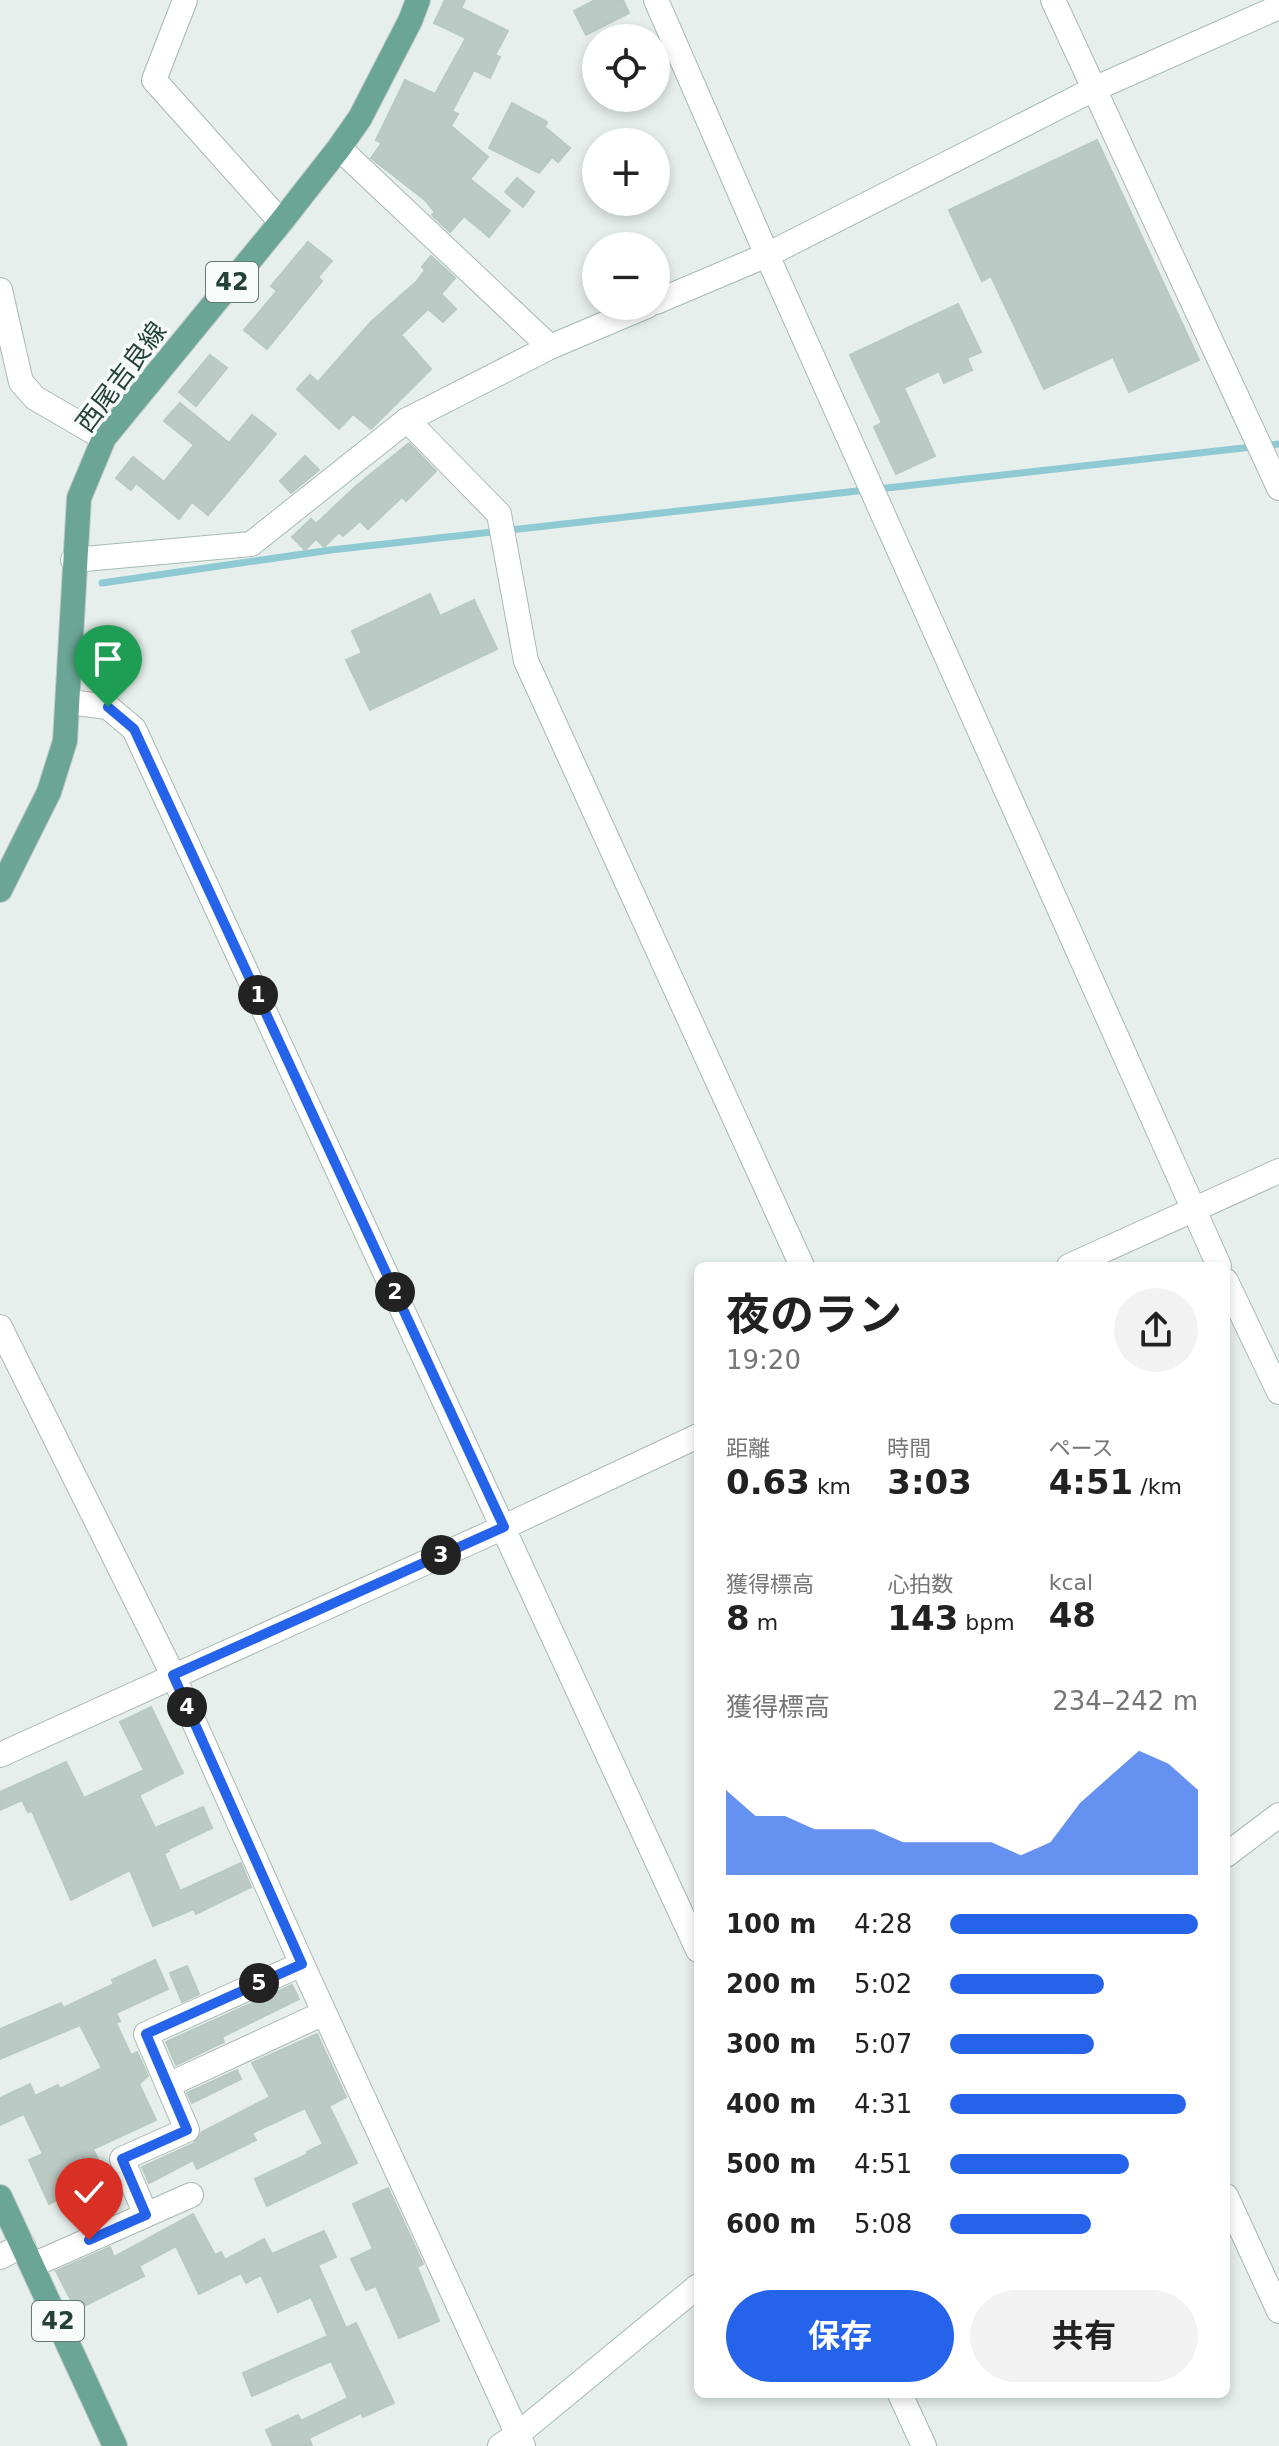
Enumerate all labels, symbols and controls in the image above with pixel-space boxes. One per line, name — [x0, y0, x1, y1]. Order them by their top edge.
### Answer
map controls — [582, 24, 670, 320]
button: locate — [582, 24, 670, 112]
button: + — [582, 128, 670, 216]
button: − — [582, 232, 670, 320]
road number: 42 — [206, 262, 258, 302]
street label: 西尾吉良線 — [70, 316, 172, 438]
pin — [74, 625, 142, 707]
icon: arrive — [86, 637, 130, 681]
pin: 1 — [238, 975, 278, 1015]
text: 1 — [250, 982, 266, 1007]
pin: 2 — [375, 1272, 415, 1312]
text: 2 — [387, 1279, 403, 1304]
button: share — [1114, 1288, 1198, 1372]
text: 夜のラン — [726, 1289, 902, 1340]
text: 19:20 — [726, 1345, 801, 1375]
text: 距離 — [726, 1436, 770, 1461]
text: 時間 — [887, 1436, 931, 1461]
text: ペース — [1049, 1436, 1114, 1461]
text: 0.63 — [726, 1462, 810, 1502]
text: 3:03 — [887, 1462, 972, 1502]
text: 4:51 — [1049, 1462, 1133, 1502]
text: km — [810, 1474, 851, 1499]
text: /km — [1133, 1474, 1182, 1499]
pin: 3 — [421, 1535, 461, 1575]
text: 3 — [433, 1542, 449, 1567]
text: kcal — [1049, 1570, 1093, 1595]
text: 獲得標高 — [726, 1572, 814, 1597]
text: 心拍数 — [887, 1572, 953, 1597]
text: 48 — [1049, 1595, 1096, 1635]
text: 8 — [726, 1598, 750, 1638]
text: 143 — [887, 1598, 958, 1638]
text: m — [750, 1610, 778, 1635]
text: bpm — [958, 1610, 1015, 1635]
text: 234–242 m — [1052, 1686, 1198, 1716]
pin: 4 — [167, 1687, 207, 1727]
text: 獲得標高 — [726, 1692, 830, 1722]
text: 4 — [179, 1694, 195, 1719]
text: 100 m — [726, 1909, 816, 1939]
text: 4:28 — [854, 1909, 912, 1939]
pin: 5 — [239, 1963, 279, 2003]
text: 200 m — [726, 1969, 816, 1999]
text: 5:02 — [854, 1969, 912, 1999]
text: 5 — [251, 1970, 267, 1995]
text: 300 m — [726, 2029, 816, 2059]
text: 5:07 — [854, 2029, 912, 2059]
text: 400 m — [726, 2089, 816, 2119]
text: 4:31 — [854, 2089, 912, 2119]
text: 500 m — [726, 2149, 816, 2179]
text: 4:51 — [854, 2149, 912, 2179]
pin — [55, 2158, 123, 2240]
icon: check — [67, 2170, 111, 2214]
text: 600 m — [726, 2209, 816, 2239]
text: 5:08 — [854, 2209, 912, 2239]
button: 保存 — [726, 2290, 954, 2382]
button: 共有 — [970, 2290, 1198, 2382]
road number: 42 — [32, 2301, 84, 2341]

